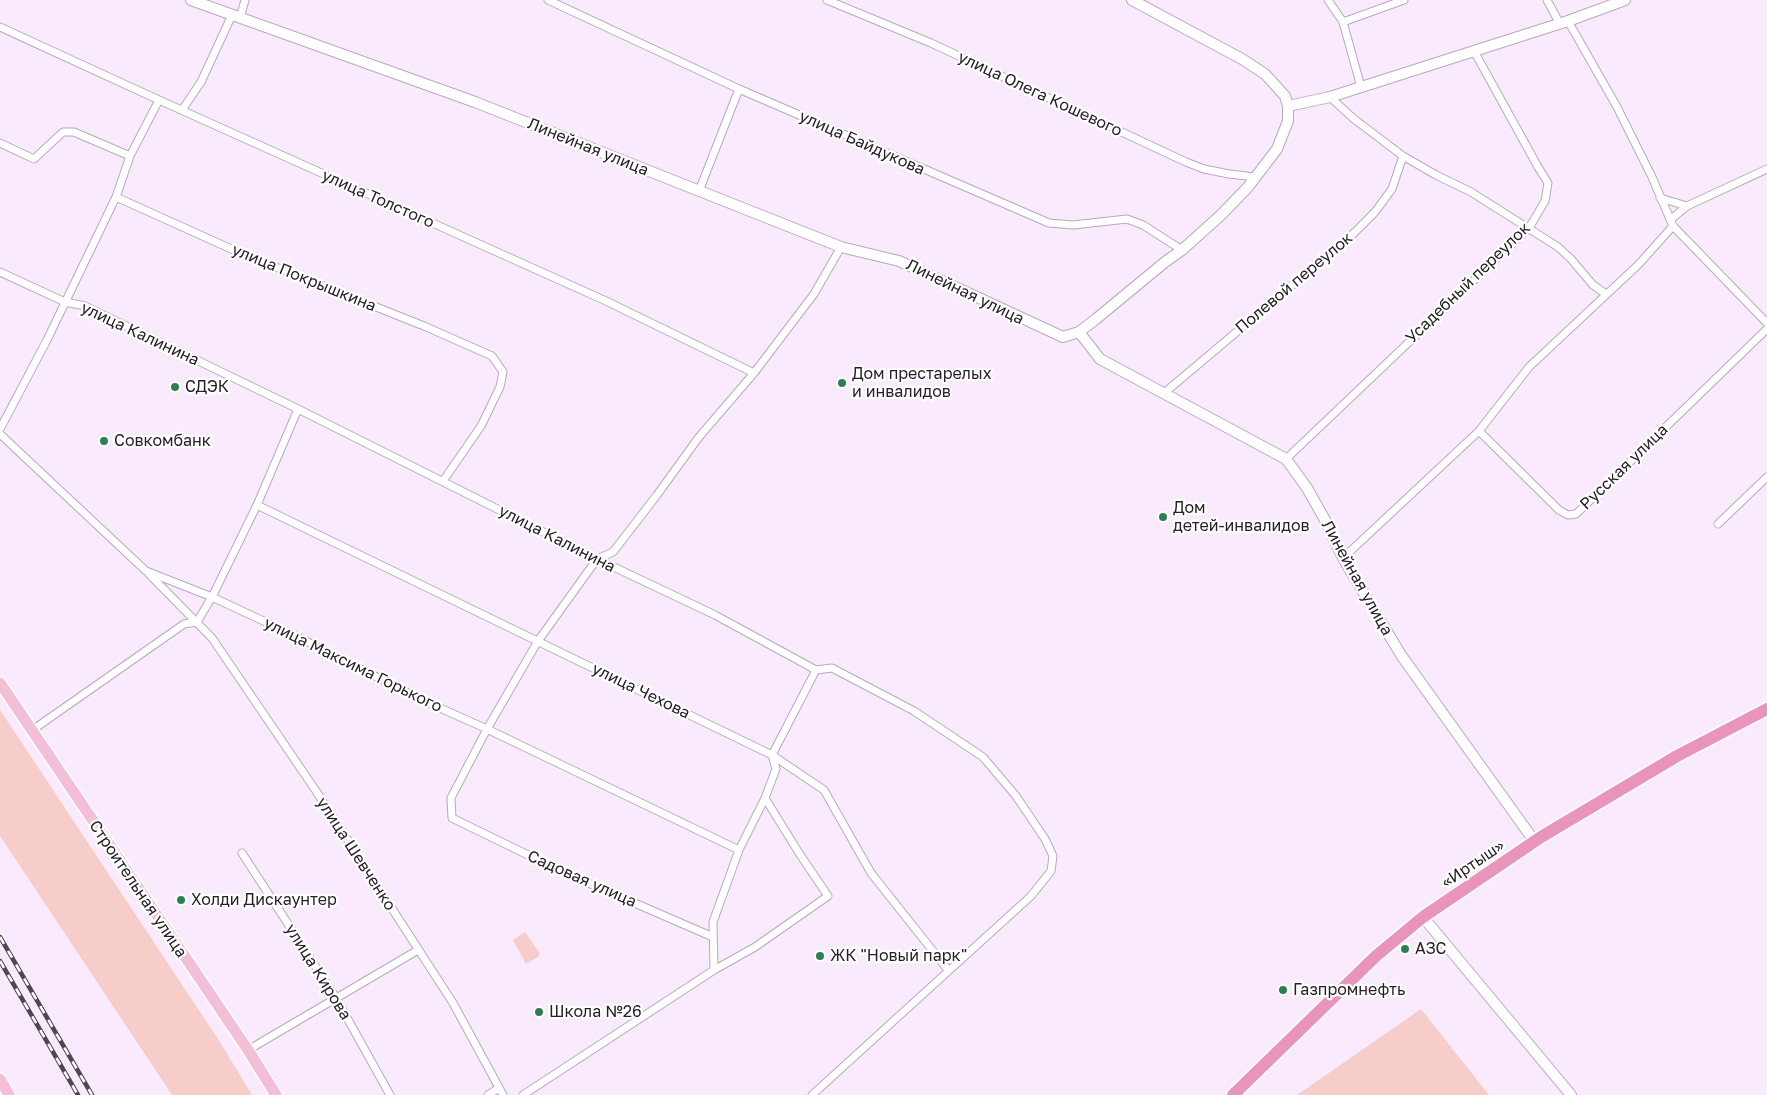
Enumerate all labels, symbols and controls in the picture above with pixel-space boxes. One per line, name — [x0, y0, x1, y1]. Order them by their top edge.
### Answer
street label: улица Олега Кошевого — [955, 47, 1125, 141]
street label: улица Байдукова — [796, 107, 928, 179]
street label: Линейная улица — [525, 114, 651, 180]
street label: улица Толстого — [319, 166, 437, 232]
street label: Усадебный переулок — [1402, 219, 1534, 347]
street label: Полевой переулок — [1232, 228, 1356, 338]
street label: улица Покрышкина — [229, 240, 379, 316]
street label: Линейная улица — [903, 255, 1027, 329]
street label: улица Калинина — [78, 298, 202, 370]
place label: Дом престарелых и инвалидов — [852, 364, 991, 402]
place label: СДЭК — [185, 377, 229, 397]
marker: Дом престарелых и инвалидов — [836, 377, 848, 389]
marker: СДЭК — [169, 381, 181, 393]
street label: Русская улица — [1576, 420, 1672, 514]
place label: Совкомбанк — [114, 431, 211, 451]
marker: Совкомбанк — [98, 435, 110, 447]
place label: Дом детей-инвалидов — [1173, 498, 1310, 536]
street label: улица Калинина — [495, 501, 619, 577]
marker: Дом детей-инвалидов — [1157, 511, 1169, 523]
street label: Линейная улица — [1317, 517, 1397, 639]
street label: улица Максима Горького — [261, 613, 445, 717]
street label: улица Чехова — [589, 659, 693, 723]
street label: улица Шевченко — [312, 794, 400, 914]
street label: Строительная улица — [85, 817, 191, 961]
street label: «Иртыш» — [1438, 836, 1508, 892]
street label: Садовая улица — [525, 846, 639, 912]
place label: Холди Дискаунтер — [191, 890, 337, 910]
marker: Холди Дискаунтер — [175, 894, 187, 906]
street label: улица Кирова — [281, 921, 355, 1023]
place label: АЗС — [1415, 939, 1446, 959]
marker: АЗС — [1399, 943, 1411, 955]
place label: ЖК "Новый парк" — [830, 946, 967, 966]
marker: ЖК "Новый парк" — [814, 950, 826, 962]
place label: Газпромнефть — [1293, 980, 1405, 1000]
marker: Газпромнефть — [1277, 984, 1289, 996]
place label: Школа №26 — [549, 1002, 642, 1022]
marker: Школа №26 — [533, 1006, 545, 1018]

